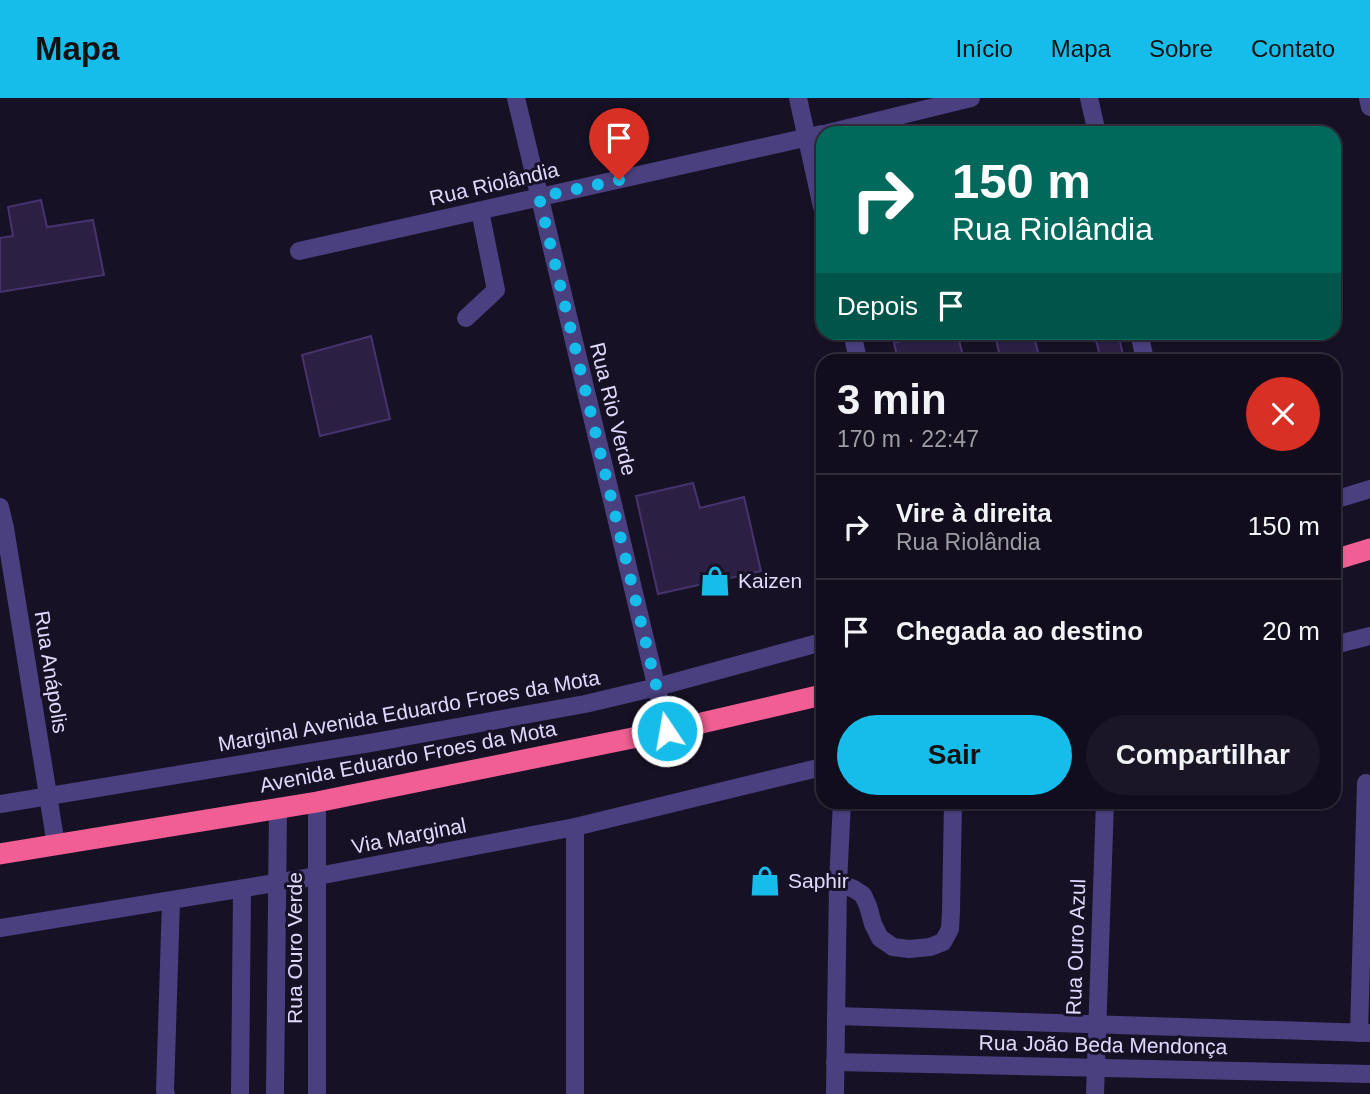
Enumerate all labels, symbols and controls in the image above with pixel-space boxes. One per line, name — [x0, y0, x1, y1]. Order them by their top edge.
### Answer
text: Mapa — [35, 30, 119, 67]
text: Início — [955, 35, 1013, 62]
text: Mapa — [1051, 35, 1111, 62]
text: Sobre — [1149, 35, 1213, 62]
text: Contato — [1251, 35, 1335, 62]
pin — [589, 108, 649, 180]
icon: arrive — [600, 119, 638, 157]
icon: right — [837, 154, 928, 245]
text: 150 m — [952, 154, 1091, 208]
street label: Rua Riolândia — [427, 157, 561, 210]
text: Rua Riolândia — [952, 211, 1153, 247]
icon: arrive — [932, 287, 970, 325]
text: Depois — [837, 291, 918, 321]
street label: Rua Rio Verde — [586, 340, 641, 478]
text: 3 min — [837, 376, 947, 423]
button: close — [1246, 377, 1320, 451]
text: 170 m · 22:47 — [837, 426, 979, 452]
text: Vire à direita — [896, 498, 1052, 528]
icon: right — [837, 508, 875, 546]
text: 150 m — [1248, 511, 1320, 541]
text: Rua Riolândia — [896, 529, 1040, 555]
shop icon: Kaizen — [698, 564, 732, 598]
place label: Kaizen — [738, 569, 802, 592]
street label: Rua Anápolis — [30, 609, 73, 735]
icon: arrive — [837, 613, 875, 651]
text: Chegada ao destino — [896, 616, 1143, 646]
text: 20 m — [1262, 616, 1320, 646]
street label: Marginal Avenida Eduardo Froes da Mota — [216, 665, 602, 757]
position arrow — [630, 694, 704, 768]
button: Sair — [837, 715, 1072, 795]
button: Compartilhar — [1086, 715, 1320, 795]
street label: Avenida Eduardo Froes da Mota — [257, 716, 559, 798]
street label: Via Marginal — [350, 813, 468, 858]
shop icon: Saphir — [748, 864, 782, 898]
place label: Saphir — [788, 869, 849, 892]
street label: Rua Ouro Verde — [283, 872, 306, 1024]
street label: Rua Ouro Azul — [1062, 878, 1089, 1016]
street label: Rua João Beda Mendonça — [978, 1031, 1228, 1058]

